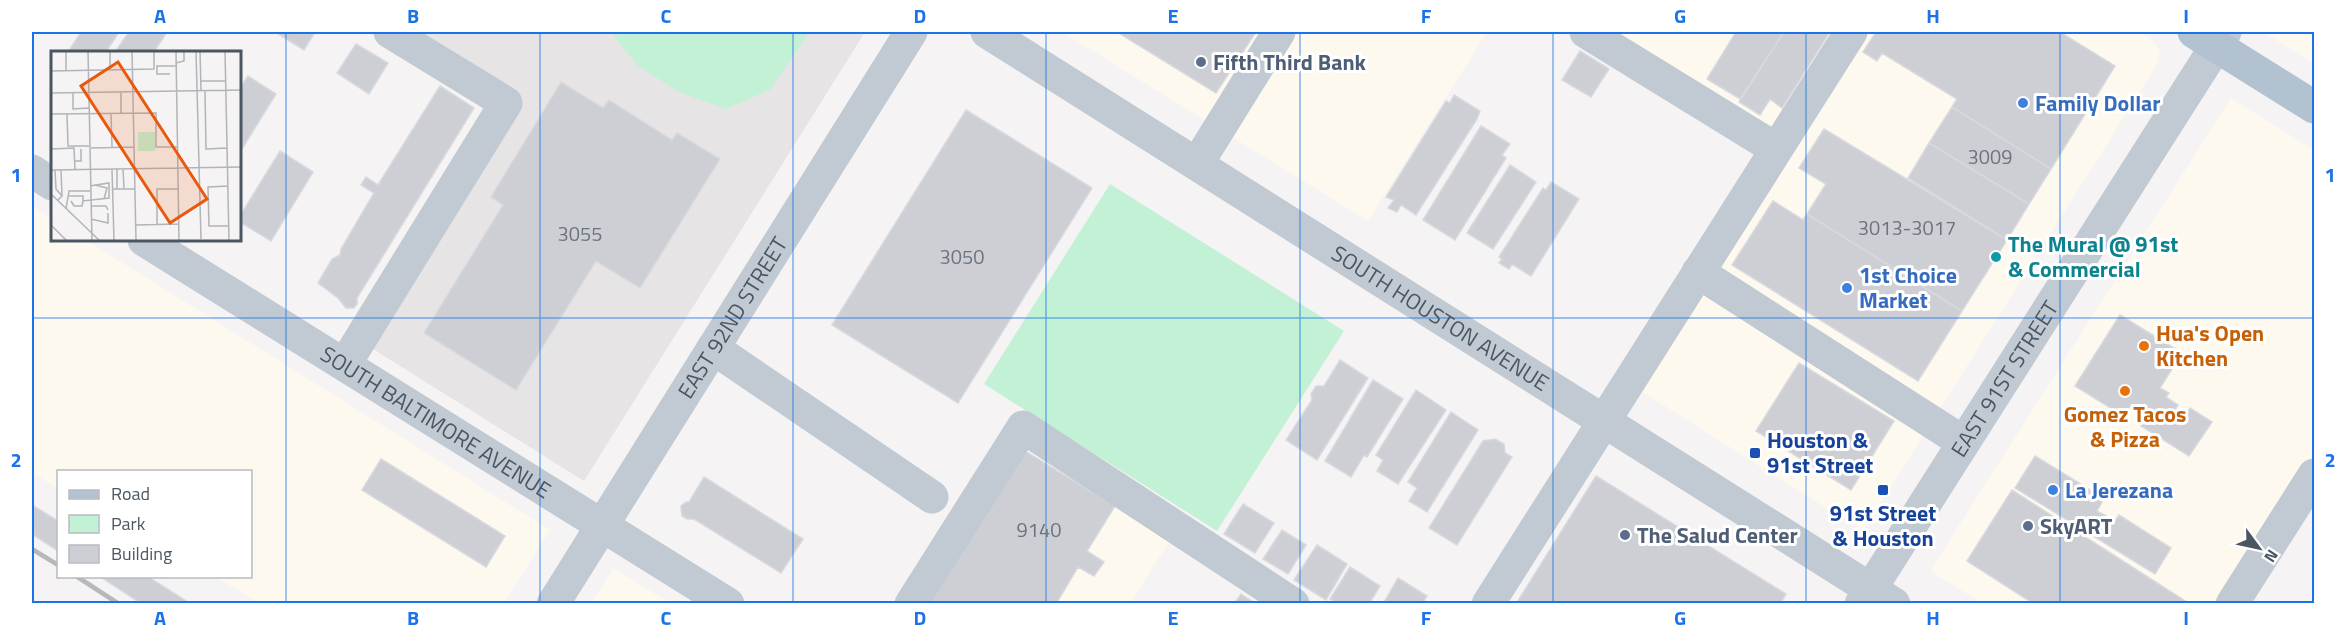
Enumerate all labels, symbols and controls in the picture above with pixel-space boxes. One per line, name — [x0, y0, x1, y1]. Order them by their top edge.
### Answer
text: A — [154, 0, 166, 31]
text: B — [407, 0, 419, 31]
text: C — [661, 0, 672, 31]
text: D — [914, 0, 926, 31]
text: E — [1167, 0, 1179, 31]
text: F — [1421, 0, 1432, 31]
text: G — [1674, 0, 1686, 31]
text: H — [1926, 0, 1940, 31]
text: I — [2183, 0, 2189, 31]
place label: Fifth Third Bank — [1213, 45, 1367, 79]
inset map — [51, 51, 242, 242]
marker: Fifth Third Bank — [1194, 55, 1208, 69]
place label: Family Dollar — [2035, 86, 2161, 120]
marker: Family Dollar — [2016, 96, 2030, 110]
house number: 3009 — [1968, 141, 2012, 172]
text: 1 — [10, 159, 22, 190]
text: 1 — [2324, 159, 2336, 190]
house number: 3013-3017 — [1858, 212, 1956, 243]
house number: 3055 — [558, 218, 602, 249]
place label: The Mural @ 91st & Commercial — [2008, 227, 2178, 286]
street label: EAST 92ND STREET — [669, 230, 796, 405]
street label: SOUTH HOUSTON AVENUE — [1325, 236, 1556, 399]
house number: 3050 — [940, 241, 984, 272]
marker: The Mural @ 91st & Commercial — [1989, 250, 2003, 264]
place label: 1st Choice Market — [1859, 258, 1957, 317]
marker: 1st Choice Market — [1840, 281, 1854, 295]
street label: EAST 91ST STREET — [1942, 294, 2067, 464]
place label: Hua's Open Kitchen — [2156, 316, 2264, 375]
street label: SOUTH BALTIMORE AVENUE — [314, 337, 558, 507]
marker: Hua's Open Kitchen — [2137, 339, 2151, 353]
marker: Gomez Tacos & Pizza — [2118, 384, 2132, 398]
place label: Gomez Tacos & Pizza — [2064, 397, 2186, 456]
place label: Houston & 91st Street — [1767, 423, 1873, 482]
text: 2 — [10, 444, 22, 475]
text: 2 — [2324, 444, 2336, 475]
marker: Houston & 91st Street — [1748, 446, 1762, 460]
legend — [57, 470, 252, 578]
place label: La Jerezana — [2065, 473, 2173, 507]
text: Road — [111, 480, 150, 507]
marker: 91st Street & Houston — [1876, 483, 1890, 497]
marker: La Jerezana — [2046, 483, 2060, 497]
place label: 91st Street & Houston — [1830, 496, 1936, 555]
place label: SkyART — [2040, 509, 2113, 543]
text: Park — [111, 510, 146, 537]
house number: 9140 — [1017, 514, 1061, 545]
place label: The Salud Center — [1637, 518, 1798, 552]
north arrow — [2229, 518, 2289, 578]
marker: SkyART — [2021, 519, 2035, 533]
marker: The Salud Center — [1618, 528, 1632, 542]
text: Building — [111, 540, 172, 567]
text: N — [2258, 545, 2285, 567]
text: A — [154, 602, 166, 633]
text: B — [407, 602, 419, 633]
text: C — [661, 602, 672, 633]
text: D — [914, 602, 926, 633]
text: E — [1167, 602, 1179, 633]
text: F — [1421, 602, 1432, 633]
text: G — [1674, 602, 1686, 633]
text: H — [1926, 602, 1940, 633]
text: I — [2183, 602, 2189, 633]

